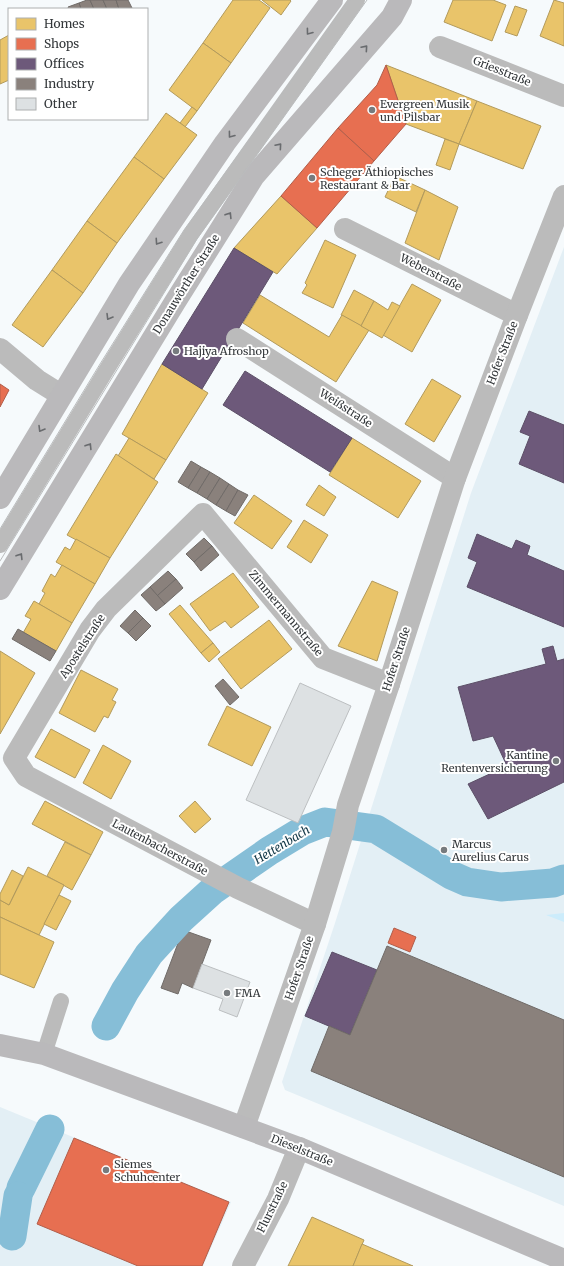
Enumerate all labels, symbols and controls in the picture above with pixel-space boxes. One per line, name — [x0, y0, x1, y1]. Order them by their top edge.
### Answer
legend — [8, 8, 148, 120]
text: Homes — [44, 16, 85, 31]
one-way arrow — [307, 27, 314, 34]
text: Shops — [44, 36, 79, 51]
one-way arrow — [360, 45, 367, 53]
street label: Griesstraße — [471, 53, 533, 89]
text: Offices — [44, 56, 84, 71]
text: Industry — [44, 76, 94, 91]
text: Other — [44, 96, 78, 111]
place label: Evergreen Musik und Pilsbar — [380, 97, 470, 124]
marker: Evergreen Musik und Pilsbar — [367, 105, 377, 115]
one-way arrow — [228, 131, 236, 138]
one-way arrow — [275, 144, 282, 151]
place label: Scheger Äthiopisches Restaurant & Bar — [320, 165, 434, 192]
marker: Scheger Äthiopisches Restaurant & Bar — [307, 173, 317, 183]
one-way arrow — [225, 212, 232, 219]
street label: Donauwörther Straße — [150, 231, 222, 336]
one-way arrow — [155, 238, 162, 245]
street label: Weberstraße — [397, 250, 464, 294]
one-way arrow — [106, 313, 114, 320]
street label: Hofer Straße — [483, 319, 521, 387]
place label: Hajiya Afroshop — [184, 344, 269, 358]
marker: Hajiya Afroshop — [171, 346, 181, 356]
street label: Weißstraße — [316, 385, 375, 430]
one-way arrow — [39, 425, 46, 432]
one-way arrow — [84, 443, 91, 450]
one-way arrow — [16, 553, 23, 560]
street label: Zimmermannstraße — [246, 567, 326, 659]
street label: Apostelstraße — [56, 611, 108, 681]
street label: Hofer Straße — [379, 625, 413, 693]
place label: Kantine Rentenversicherung — [441, 748, 548, 775]
marker: Kantine Rentenversicherung — [551, 756, 561, 766]
street label: Lautenbacherstraße — [110, 816, 210, 878]
water label: Hettenbach — [250, 822, 312, 868]
place label: Marcus Aurelius Carus — [451, 837, 529, 864]
marker: Marcus Aurelius Carus — [439, 845, 449, 855]
street label: Hofer Straße — [281, 934, 317, 1002]
place label: FMA — [235, 986, 261, 1000]
marker: FMA — [222, 988, 232, 998]
street label: Dieselstraße — [269, 1131, 335, 1169]
place label: Siemes Schuhcenter — [114, 1157, 180, 1184]
marker: Siemes Schuhcenter — [101, 1165, 111, 1175]
street label: Flurstraße — [254, 1179, 291, 1235]

